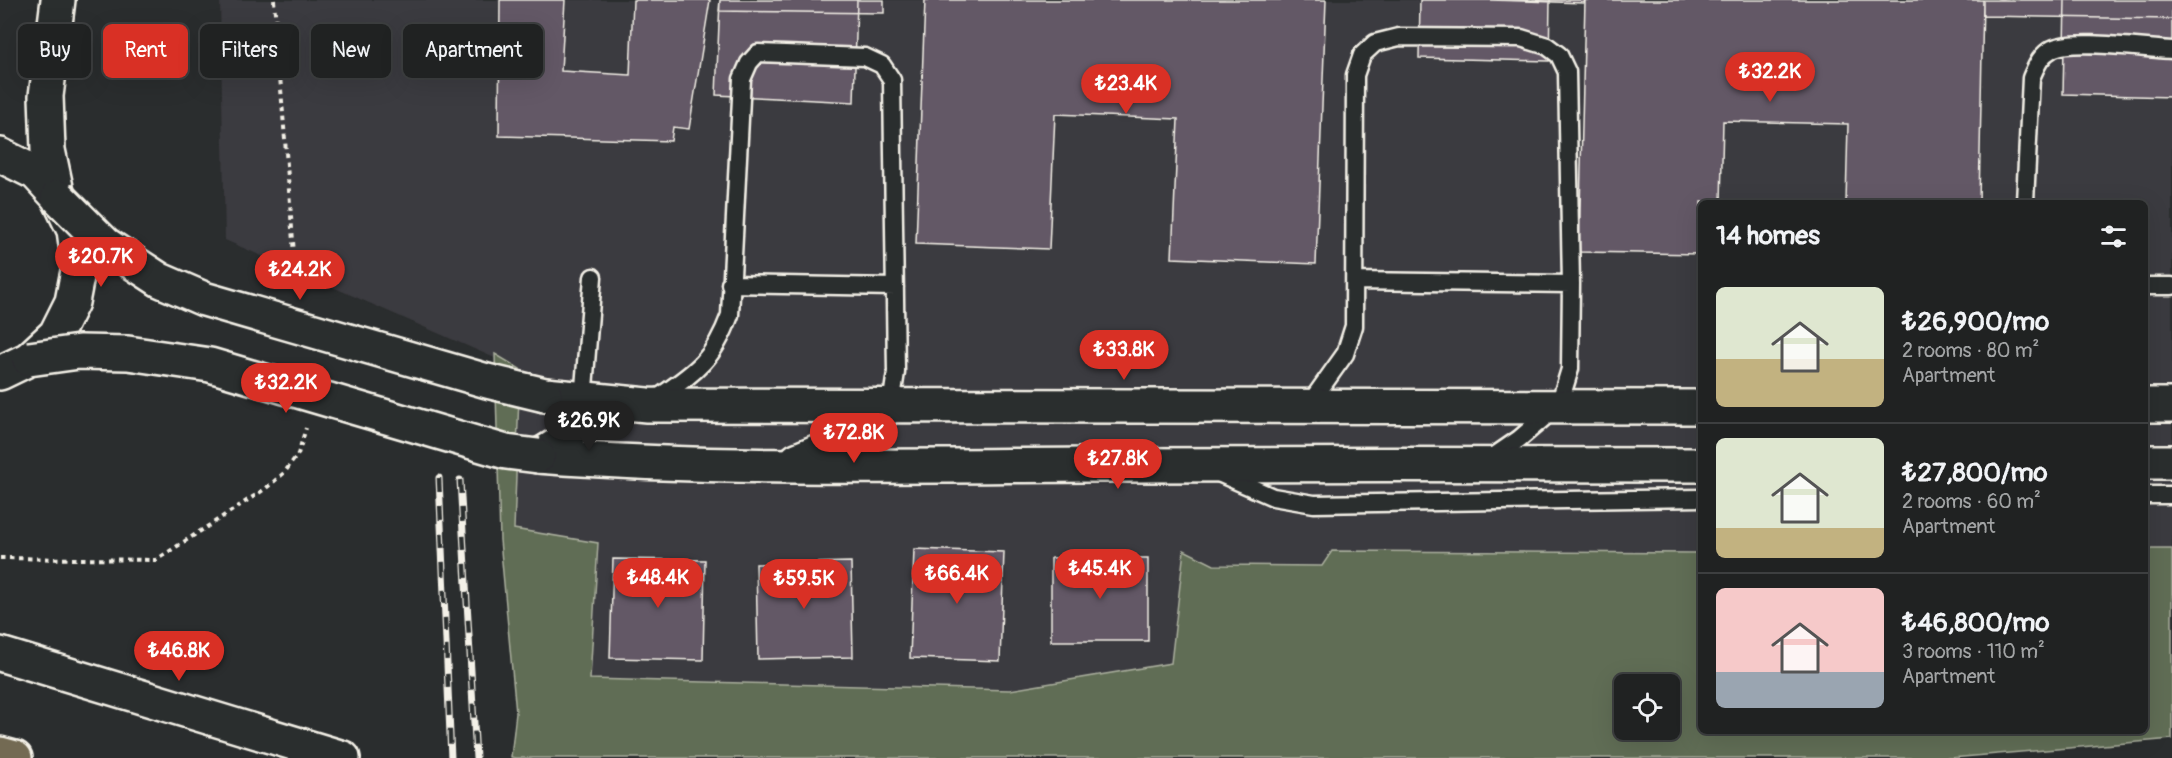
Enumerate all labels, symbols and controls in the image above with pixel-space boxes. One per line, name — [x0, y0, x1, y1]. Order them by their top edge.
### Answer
chip: Buy — [18, 24, 91, 78]
chip: Rent — [103, 24, 188, 78]
chip: Filters — [200, 24, 299, 78]
chip: New — [311, 24, 391, 78]
chip: Apartment — [403, 24, 543, 78]
pin: ₺32.2K — [1721, 52, 1819, 103]
text: ₺32.2K — [1739, 59, 1801, 84]
pin: ₺23.4K — [1077, 64, 1175, 115]
text: ₺23.4K — [1095, 71, 1157, 96]
text: 14 homes — [1716, 220, 1820, 252]
icon: filters — [2097, 220, 2130, 253]
pin: ₺20.7K — [52, 237, 150, 288]
text: ₺20.7K — [69, 244, 133, 269]
pin: ₺24.2K — [251, 250, 349, 301]
text: ₺24.2K — [269, 257, 331, 282]
text: ₺26,900/mo — [1902, 306, 2049, 338]
icon: home — [1764, 311, 1836, 383]
pin: ₺33.8K — [1075, 330, 1173, 381]
text: ₺33.8K — [1094, 337, 1154, 362]
text: 2 rooms · 80 m² — [1902, 338, 2039, 363]
pin: ₺32.2K — [237, 363, 335, 414]
text: Apartment — [1902, 363, 1995, 388]
text: ₺32.2K — [255, 370, 317, 395]
pin: ₺26.9K — [540, 401, 638, 452]
text: ₺26.9K — [558, 408, 620, 433]
pin: ₺72.8K — [805, 413, 903, 464]
text: ₺72.8K — [824, 420, 884, 445]
pin: ₺27.8K — [1069, 439, 1167, 490]
text: ₺27.8K — [1088, 446, 1148, 471]
text: ₺27,800/mo — [1902, 457, 2048, 489]
icon: home — [1764, 462, 1836, 534]
text: 2 rooms · 60 m² — [1902, 489, 2041, 514]
text: Apartment — [1902, 514, 1995, 539]
pin: ₺45.4K — [1051, 549, 1149, 600]
pin: ₺66.4K — [908, 554, 1006, 605]
text: ₺45.4K — [1069, 556, 1131, 581]
pin: ₺48.4K — [609, 558, 707, 609]
pin: ₺59.5K — [755, 559, 853, 610]
text: ₺66.4K — [925, 561, 989, 586]
text: ₺48.4K — [627, 565, 689, 590]
text: ₺59.5K — [774, 566, 834, 591]
text: ₺46,800/mo — [1902, 607, 2049, 639]
icon: home — [1764, 612, 1836, 684]
pin: ₺46.8K — [130, 631, 228, 682]
text: ₺46.8K — [148, 638, 210, 663]
text: 3 rooms · 110 m² — [1902, 639, 2045, 664]
text: Apartment — [1902, 664, 1995, 689]
map controls — [1614, 674, 1680, 740]
button: locate — [1614, 674, 1680, 740]

